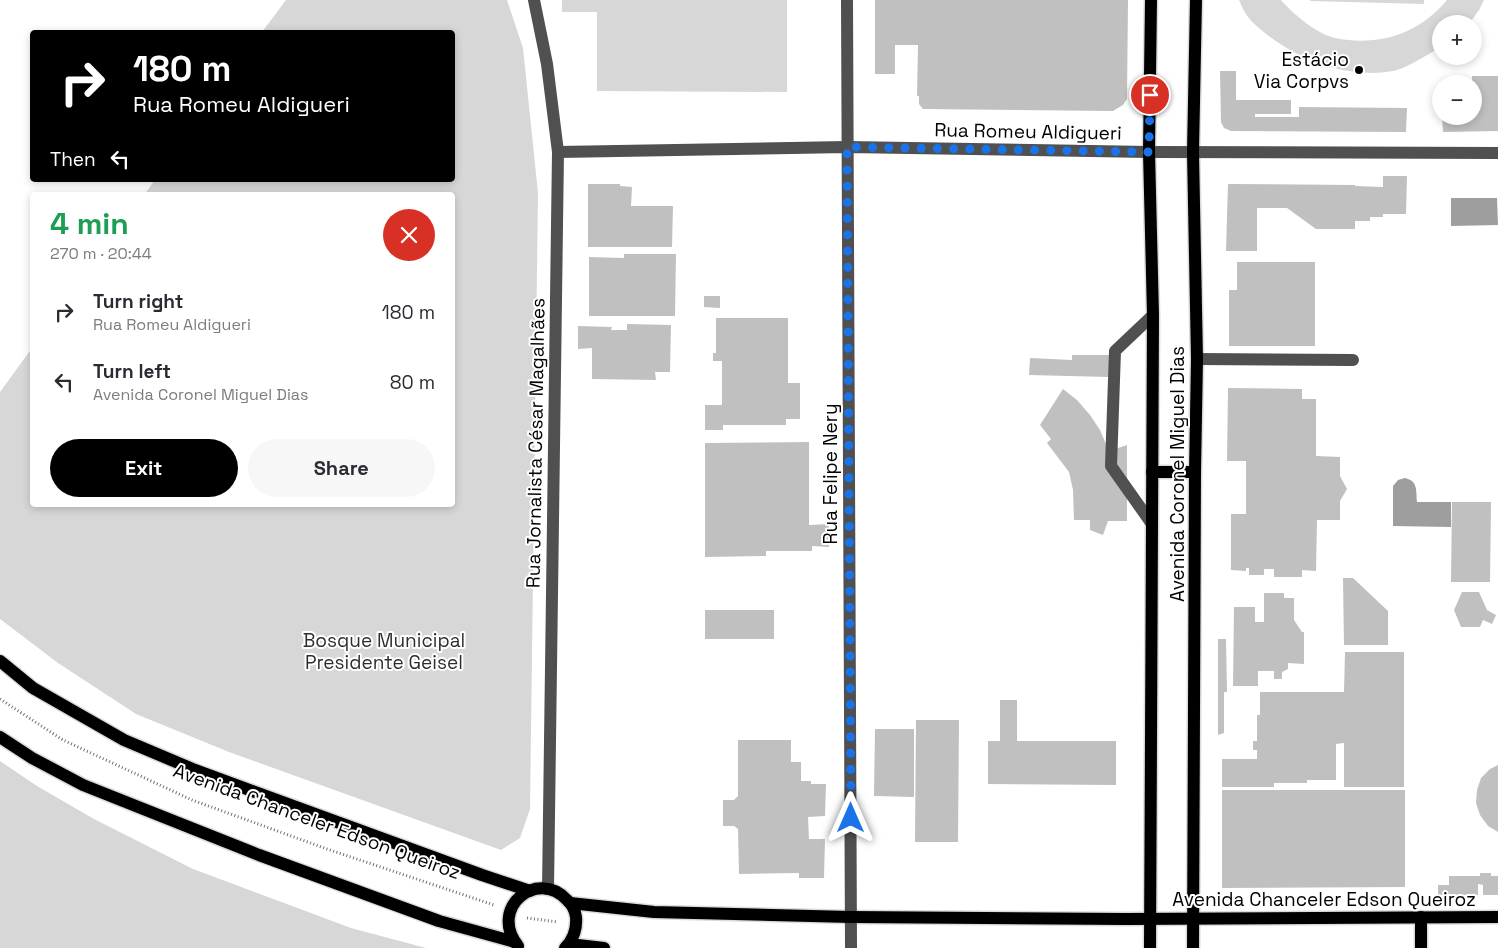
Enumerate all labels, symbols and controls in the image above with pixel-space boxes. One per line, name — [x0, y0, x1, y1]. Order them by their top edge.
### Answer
map controls — [1432, 15, 1482, 125]
button: + — [1432, 15, 1482, 65]
text: 180 m — [133, 47, 231, 91]
place label: Estácio Via Corpvs — [1254, 47, 1349, 94]
icon: right — [50, 50, 115, 115]
marker: Estácio Via Corpvs — [1353, 64, 1365, 76]
pin — [1129, 74, 1171, 116]
button: − — [1432, 75, 1482, 125]
icon: arrive — [1136, 81, 1164, 109]
text: Rua Romeu Aldigueri — [133, 90, 350, 118]
street label: Rua Romeu Aldigueri — [934, 117, 1122, 146]
icon: left — [106, 145, 134, 173]
text: Then — [50, 147, 96, 172]
text: 4 min — [50, 204, 129, 243]
button: close — [383, 209, 435, 261]
text: 270 m · 20:44 — [50, 243, 152, 264]
text: Turn right — [93, 289, 183, 314]
icon: right — [50, 298, 78, 326]
street label: Rua Jornalista César Magalhães — [520, 298, 551, 588]
text: 180 m — [382, 300, 435, 325]
text: Rua Romeu Aldigueri — [93, 314, 251, 335]
street label: Avenida Coronel Miguel Dias — [1165, 346, 1190, 602]
text: Turn left — [93, 359, 171, 384]
icon: left — [50, 368, 78, 396]
text: 80 m — [390, 370, 435, 395]
text: Avenida Coronel Miguel Dias — [93, 384, 308, 405]
street label: Rua Felipe Nery — [818, 403, 843, 545]
button: Exit — [50, 439, 238, 497]
button: Share — [248, 439, 435, 497]
park label: Bosque Municipal Presidente Geisel — [303, 628, 465, 675]
street label: Avenida Chanceler Edson Queiroz — [170, 758, 464, 885]
position arrow — [824, 791, 876, 843]
street label: Avenida Chanceler Edson Queiroz — [1172, 887, 1476, 912]

